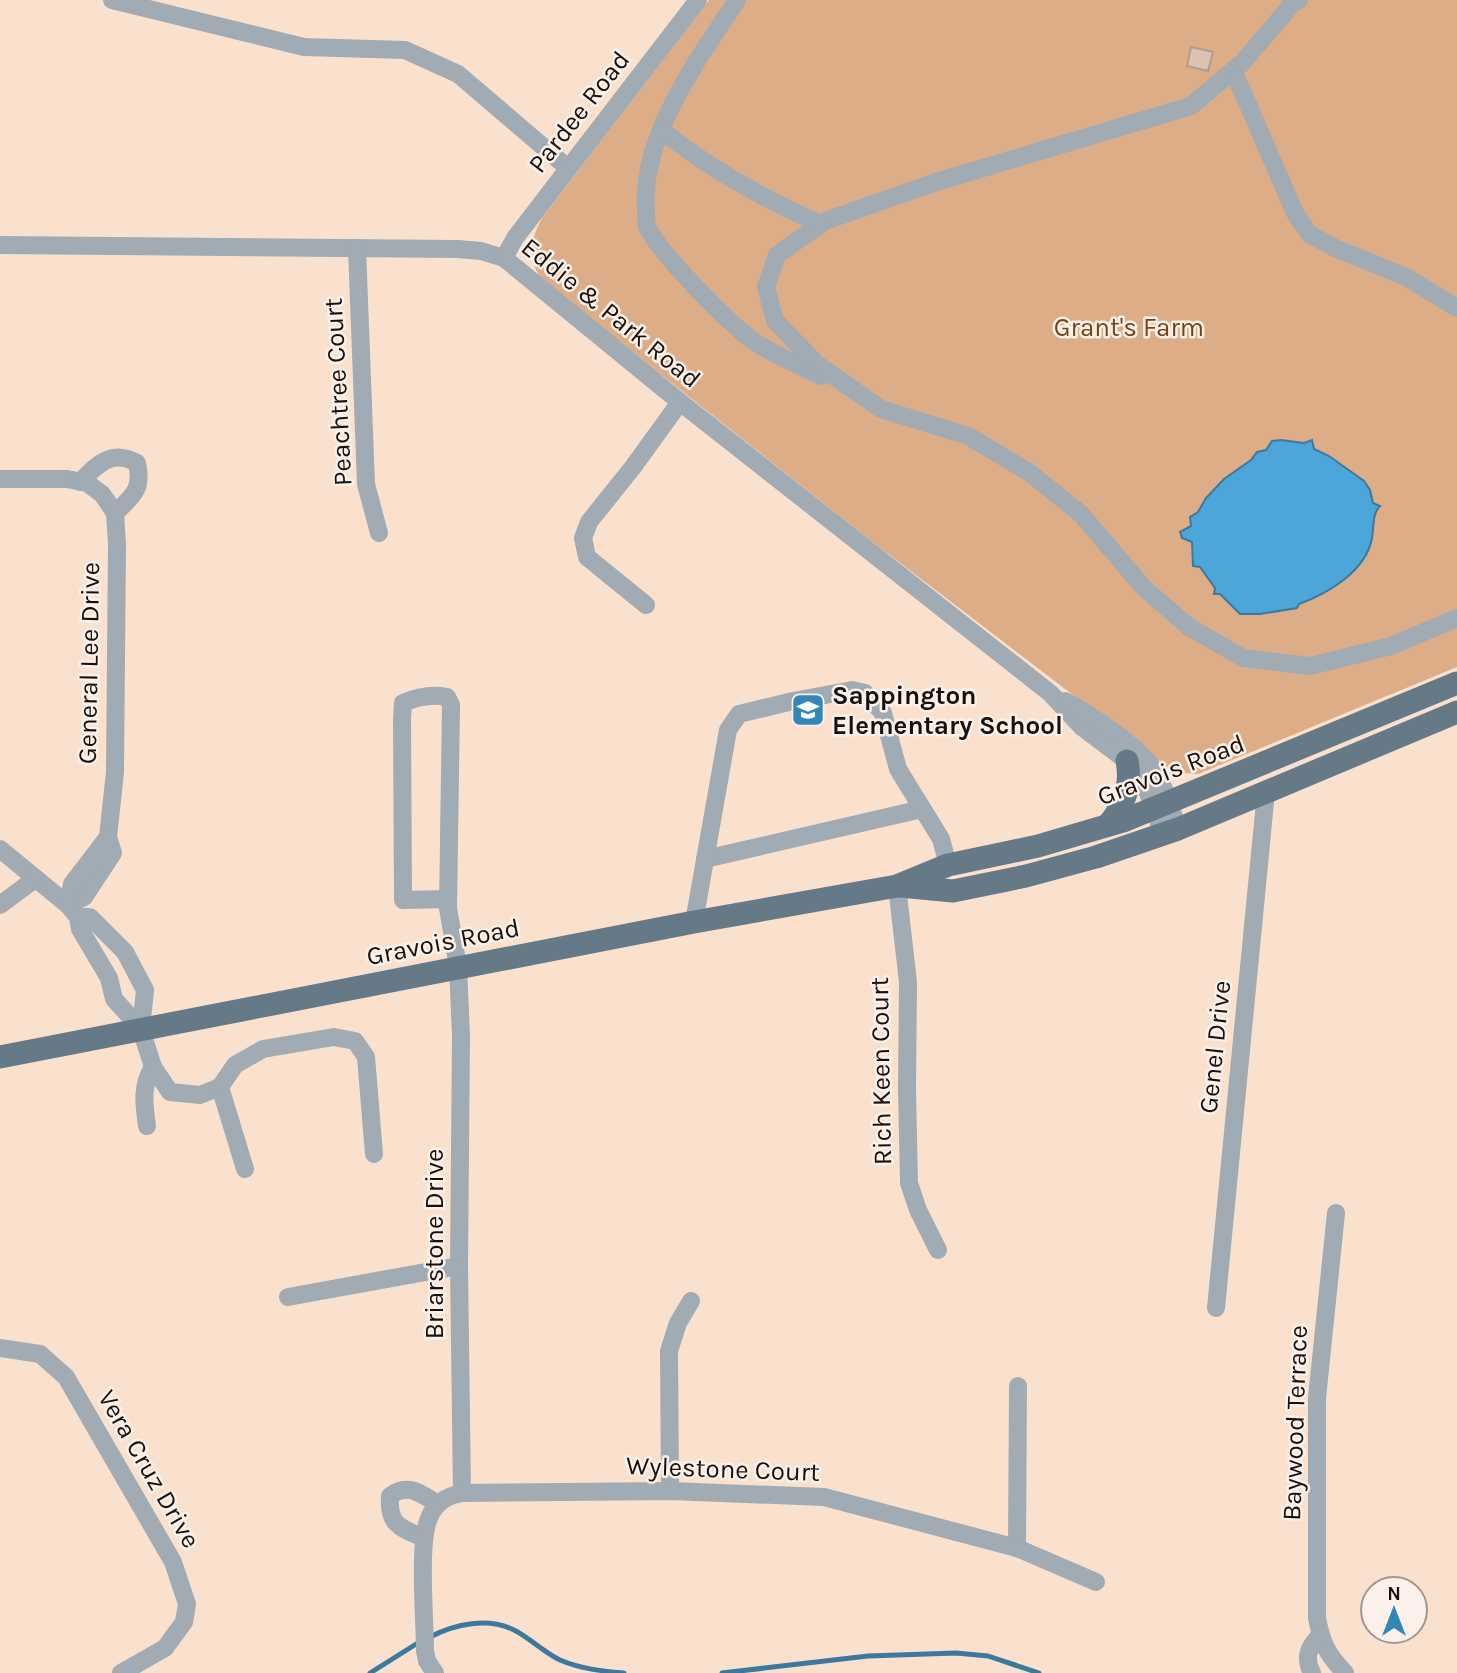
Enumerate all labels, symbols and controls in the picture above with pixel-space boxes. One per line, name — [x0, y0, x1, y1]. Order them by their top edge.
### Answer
street label: Pardee Road — [522, 45, 636, 179]
street label: Eddie & Park Road — [515, 231, 707, 395]
street label: Peachtree Court — [318, 297, 358, 487]
park label: Grant's Farm — [1054, 312, 1204, 343]
street label: General Lee Drive — [72, 562, 106, 764]
place label: Sappington Elementary School — [832, 680, 1063, 741]
school or university icon: Sappington Elementary School — [789, 691, 827, 729]
street label: Gravois Road — [1093, 728, 1249, 812]
street label: Gravois Road — [364, 912, 522, 972]
street label: Rich Keen Court — [864, 976, 898, 1165]
street label: Genel Drive — [1193, 979, 1237, 1115]
street label: Briarstone Drive — [419, 1149, 450, 1339]
street label: Baywood Terrace — [1276, 1325, 1314, 1521]
street label: Vera Cruz Drive — [91, 1384, 207, 1554]
street label: Wylestone Court — [626, 1450, 821, 1488]
north arrow — [1359, 1575, 1429, 1645]
text: N — [1387, 1583, 1401, 1605]

